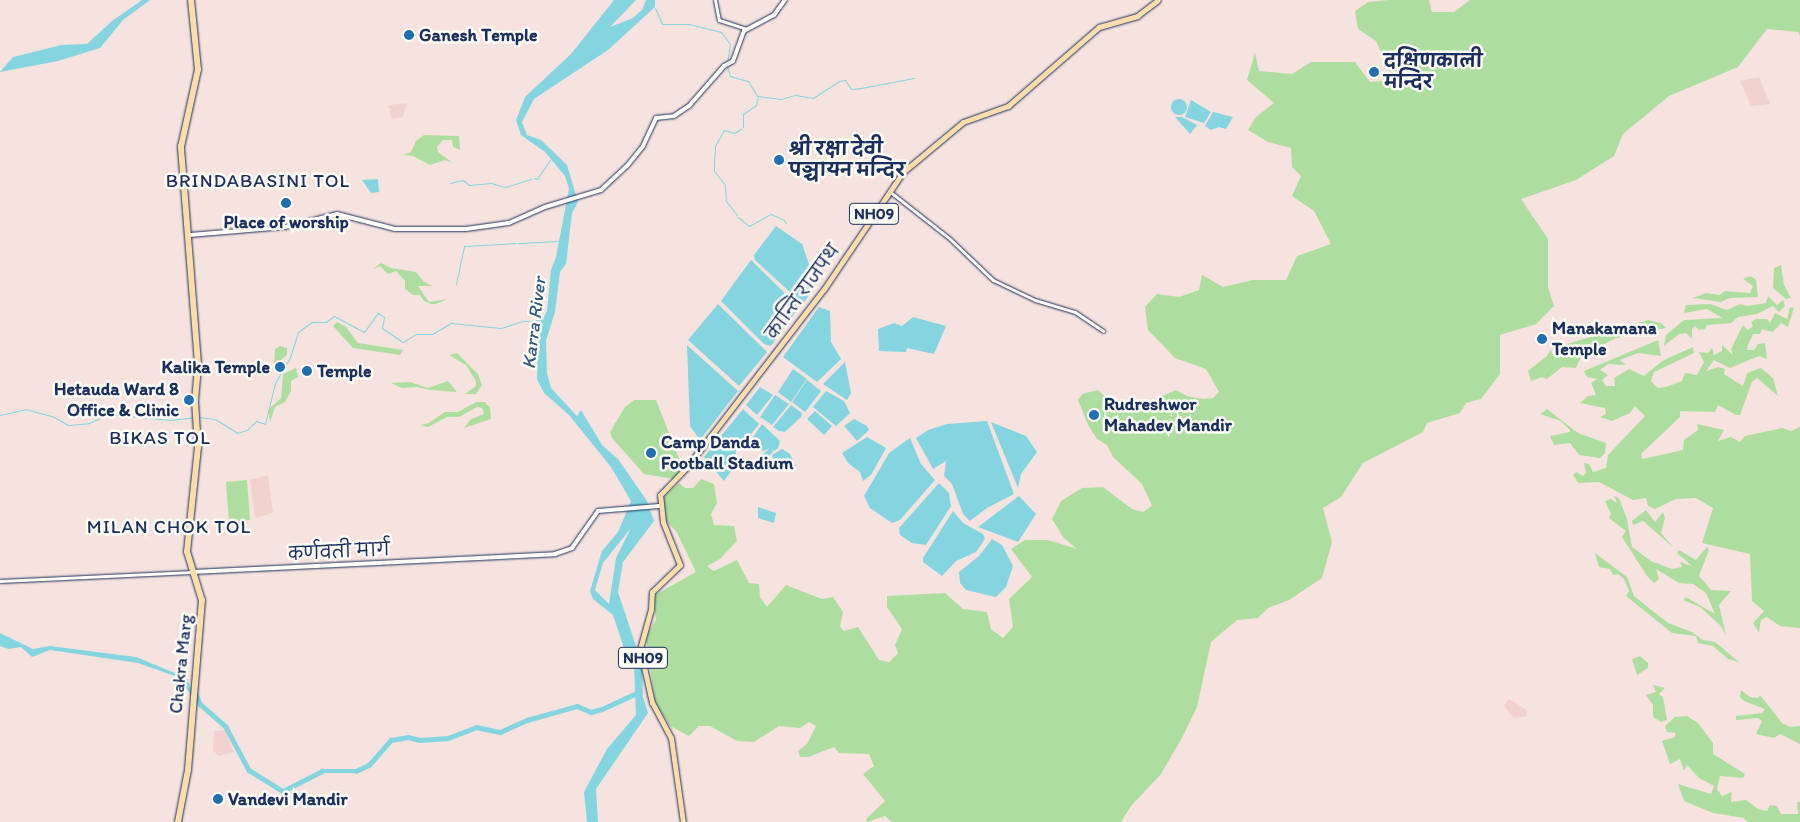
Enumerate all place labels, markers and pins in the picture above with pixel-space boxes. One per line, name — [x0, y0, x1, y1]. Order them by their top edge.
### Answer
place label: Ganesh Temple — [419, 24, 536, 46]
marker: Ganesh Temple — [403, 29, 415, 41]
place label: दक्षिणकाली मन्दिर — [1384, 51, 1482, 94]
marker: दक्षिणकाली मन्दिर — [1368, 66, 1380, 78]
place label: श्री रक्षा देवी पञ्चायन मन्दिर — [789, 139, 905, 182]
marker: श्री रक्षा देवी पञ्चायन मन्दिर — [773, 154, 785, 166]
marker: Place of worship — [280, 197, 292, 209]
place label: Place of worship — [223, 211, 349, 233]
place label: Manakamana Temple — [1552, 318, 1657, 360]
marker: Manakamana Temple — [1536, 333, 1548, 345]
place label: Kalika Temple — [162, 356, 270, 378]
place label: Temple — [317, 360, 372, 382]
marker: Kalika Temple — [274, 361, 286, 373]
marker: Temple — [301, 365, 313, 377]
place label: Hetauda Ward 8 Office & Clinic — [54, 379, 179, 422]
marker: Hetauda Ward 8 Office & Clinic — [183, 394, 195, 406]
place label: Rudreshwor Mahadev Mandir — [1104, 394, 1232, 436]
marker: Rudreshwor Mahadev Mandir — [1088, 409, 1100, 421]
place label: Camp Danda Football Stadium — [661, 432, 793, 474]
marker: Camp Danda Football Stadium — [645, 447, 657, 459]
place label: Vandevi Mandir — [228, 788, 348, 810]
marker: Vandevi Mandir — [212, 793, 224, 805]

